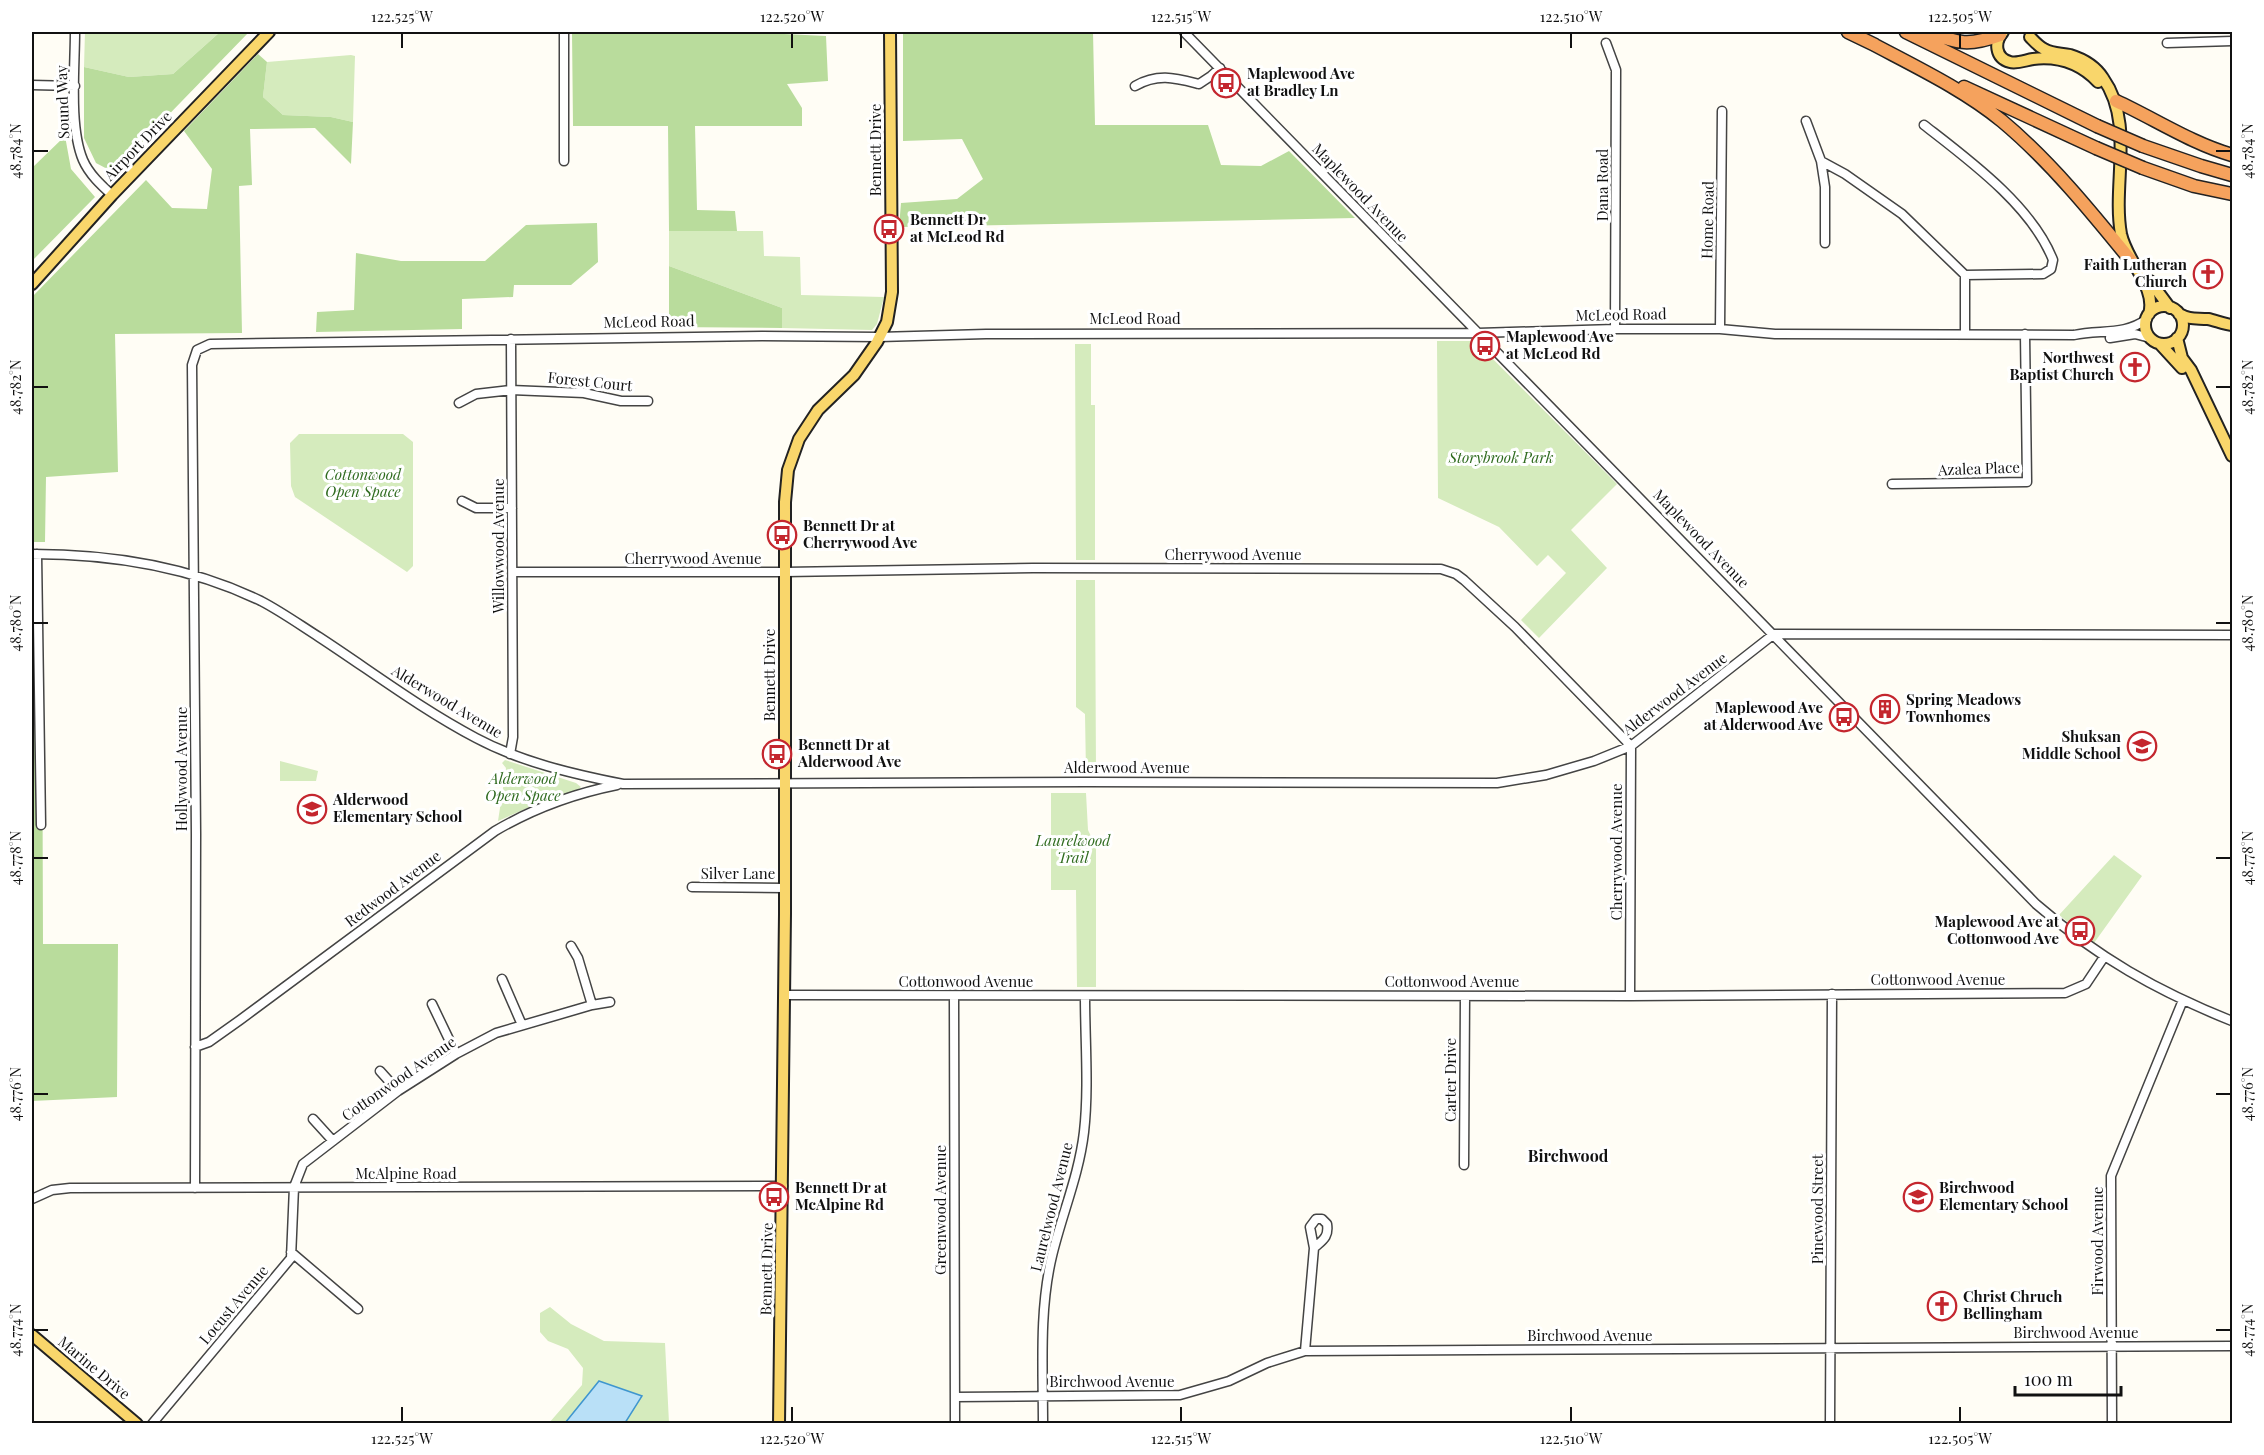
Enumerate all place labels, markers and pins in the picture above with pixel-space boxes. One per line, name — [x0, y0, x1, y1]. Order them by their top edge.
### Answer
place label: Maplewood Ave at Bradley Ln — [1247, 63, 1355, 100]
bus stop icon: Maplewood Ave at Bradley Ln — [1210, 67, 1242, 99]
place label: Bennett Dr at McLeod Rd — [910, 209, 1004, 246]
bus stop icon: Bennett Dr at McLeod Rd — [873, 213, 905, 245]
place label: Faith Lutheran Church — [2084, 254, 2188, 291]
church icon: Faith Lutheran Church — [2192, 258, 2224, 290]
place label: Maplewood Ave at McLeod Rd — [1506, 326, 1614, 363]
bus stop icon: Maplewood Ave at McLeod Rd — [1469, 330, 1501, 362]
place label: Northwest Baptist Church — [2009, 347, 2115, 384]
church icon: Northwest Baptist Church — [2119, 351, 2151, 383]
place label: Bennett Dr at Cherrywood Ave — [803, 515, 918, 552]
bus stop icon: Bennett Dr at Cherrywood Ave — [766, 519, 798, 551]
place label: Spring Meadows Townhomes — [1906, 689, 2021, 726]
building icon: Spring Meadows Townhomes — [1869, 693, 1901, 725]
place label: Maplewood Ave at Alderwood Ave — [1704, 697, 1823, 734]
bus stop icon: Maplewood Ave at Alderwood Ave — [1828, 701, 1860, 733]
place label: Shuksan Middle School — [2022, 726, 2122, 763]
school or university icon: Shuksan Middle School — [2126, 730, 2158, 762]
place label: Bennett Dr at Alderwood Ave — [797, 734, 902, 771]
bus stop icon: Bennett Dr at Alderwood Ave — [761, 738, 793, 770]
place label: Alderwood Elementary School — [332, 789, 463, 826]
school or university icon: Alderwood Elementary School — [296, 793, 328, 825]
place label: Maplewood Ave at Cottonwood Ave — [1935, 911, 2060, 948]
bus stop icon: Maplewood Ave at Cottonwood Ave — [2064, 915, 2096, 947]
place label: Bennett Dr at McAlpine Rd — [795, 1177, 888, 1214]
place label: Birchwood Elementary School — [1939, 1177, 2069, 1214]
bus stop icon: Bennett Dr at McAlpine Rd — [758, 1181, 790, 1213]
school or university icon: Birchwood Elementary School — [1902, 1181, 1934, 1213]
place label: Christ Chruch Bellingham — [1963, 1286, 2062, 1323]
church icon: Christ Chruch Bellingham — [1926, 1290, 1958, 1322]

